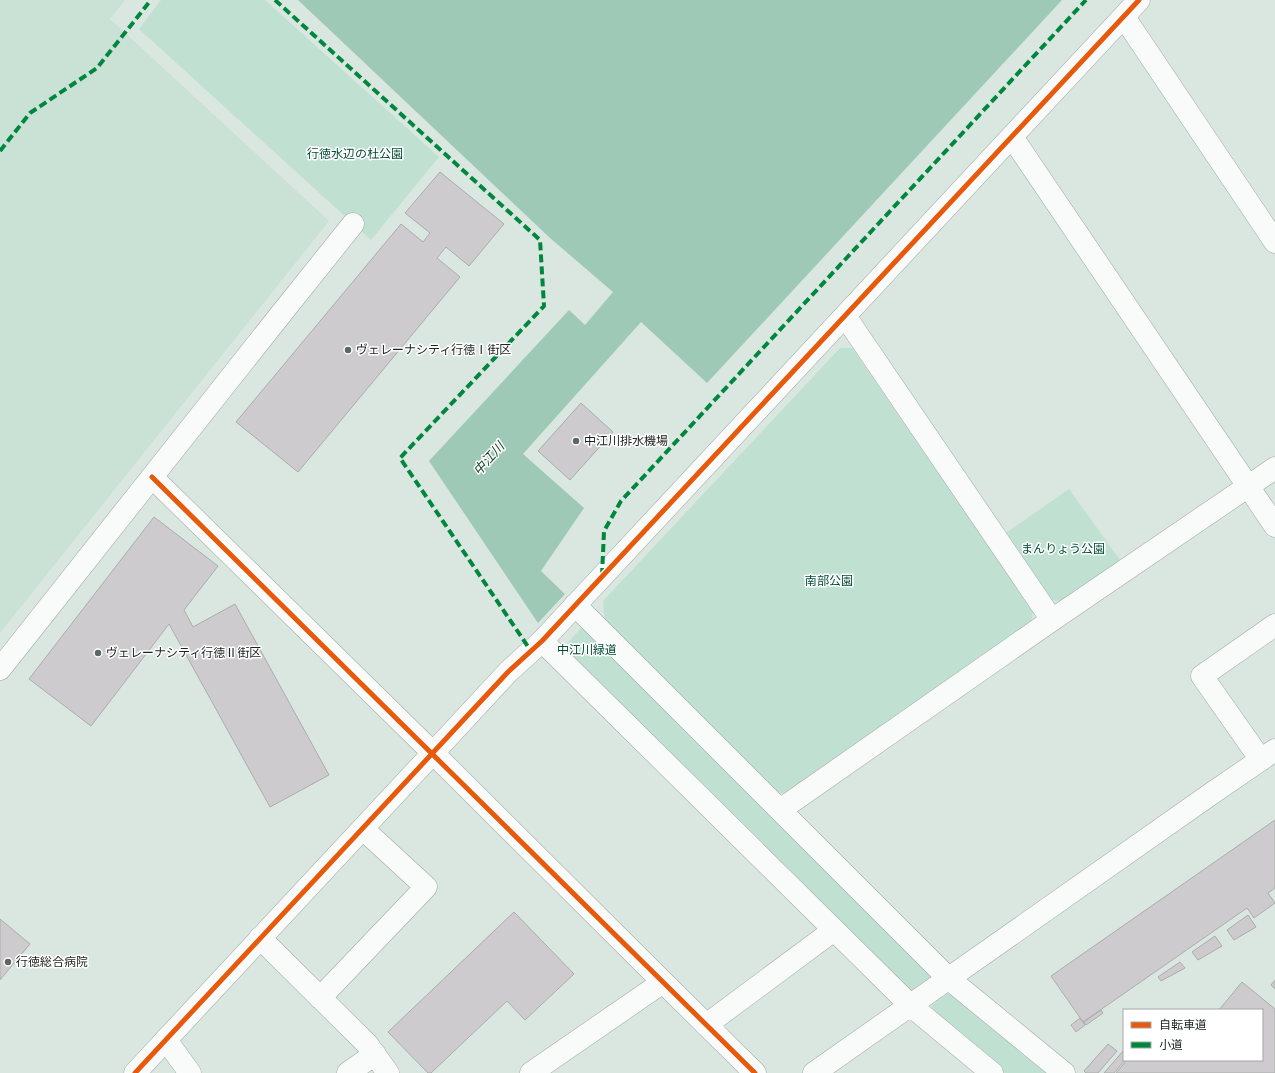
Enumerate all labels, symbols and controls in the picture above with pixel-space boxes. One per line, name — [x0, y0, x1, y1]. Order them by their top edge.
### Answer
park label: 行徳水辺の杜公園 — [307, 147, 403, 162]
place label: ヴェレーナシティ行徳Ⅰ街区 — [356, 343, 511, 358]
marker: ヴェレーナシティ行徳Ⅰ街区 — [343, 345, 353, 355]
place label: 中江川排水機場 — [584, 434, 668, 449]
marker: 中江川排水機場 — [571, 436, 581, 446]
water label: 中江川 — [470, 438, 509, 479]
park label: まんりょう公園 — [1021, 542, 1105, 557]
park label: 南部公園 — [805, 574, 853, 589]
park label: 中江川緑道 — [557, 643, 617, 658]
place label: ヴェレーナシティ行徳Ⅱ街区 — [106, 646, 261, 661]
marker: ヴェレーナシティ行徳Ⅱ街区 — [93, 648, 103, 658]
place label: 行徳総合病院 — [16, 955, 88, 970]
marker: 行徳総合病院 — [3, 957, 13, 967]
legend — [1123, 1009, 1263, 1061]
text: 自転車道 — [1159, 1018, 1207, 1033]
text: 小道 — [1159, 1038, 1183, 1053]

